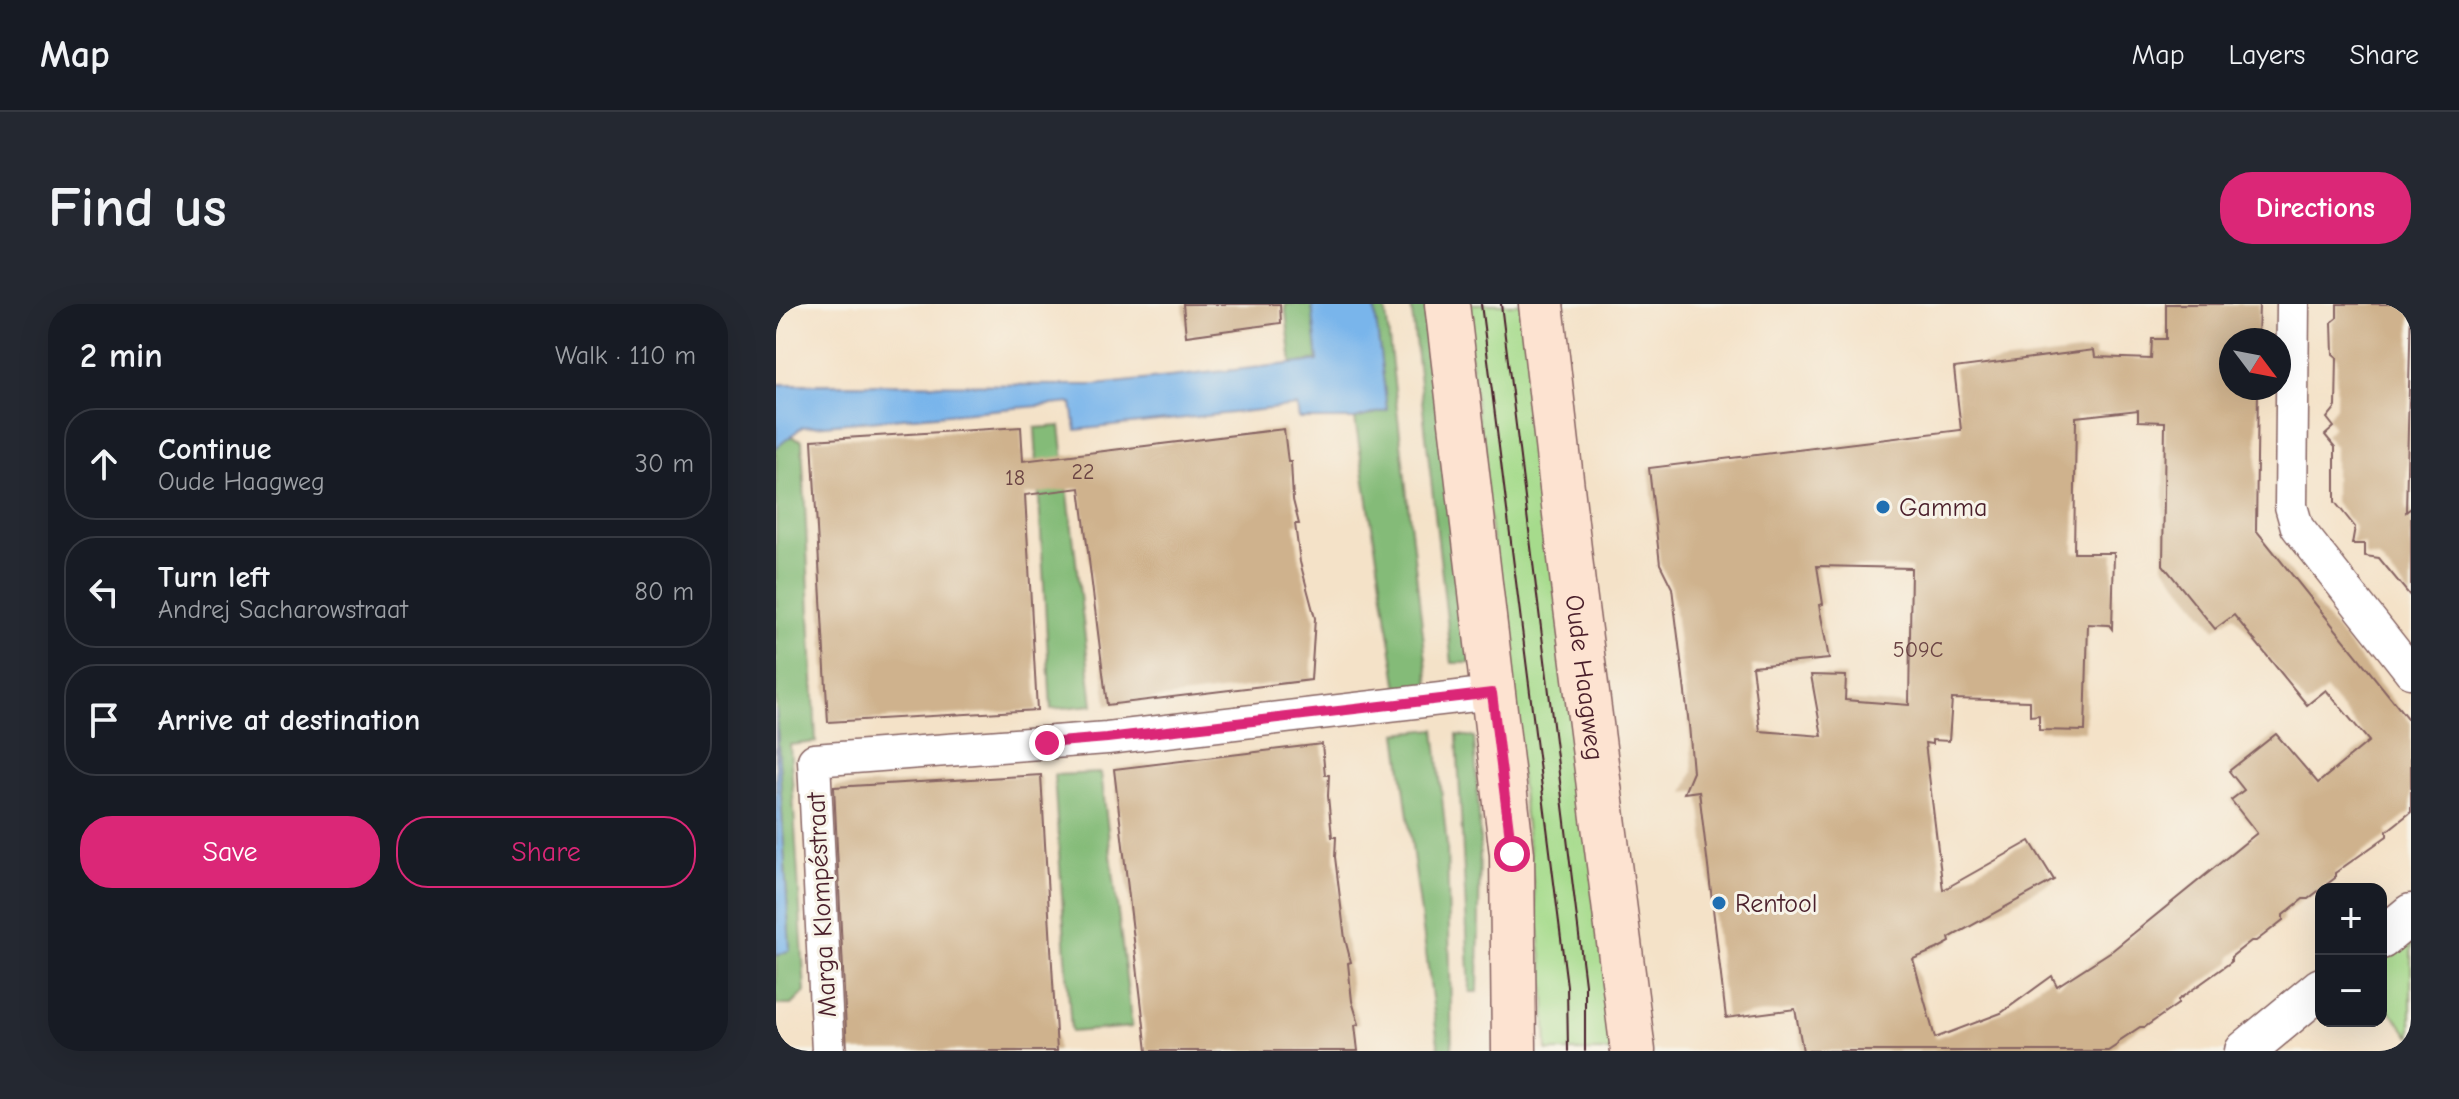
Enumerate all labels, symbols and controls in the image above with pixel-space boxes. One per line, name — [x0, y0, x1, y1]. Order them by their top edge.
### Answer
text: Map — [40, 33, 110, 77]
text: Map — [2132, 39, 2185, 71]
text: Layers — [2229, 39, 2305, 71]
text: Share — [2349, 39, 2419, 71]
button: Directions — [2220, 172, 2411, 244]
text: Find us — [48, 176, 227, 240]
north arrow — [2219, 328, 2291, 400]
text: 2 min — [80, 336, 163, 376]
text: Walk · 110 m — [555, 341, 696, 371]
text: Continue — [158, 432, 272, 467]
icon: ahead — [82, 442, 126, 486]
text: 30 m — [635, 449, 694, 479]
house number: 22 — [1071, 459, 1095, 485]
house number: 18 — [1005, 465, 1025, 491]
text: Oude Haagweg — [158, 467, 325, 497]
place label: Gamma — [1899, 493, 1987, 523]
marker: Gamma — [1874, 498, 1892, 516]
text: Turn left — [158, 560, 270, 595]
icon: left — [82, 570, 126, 614]
text: 80 m — [635, 577, 694, 607]
street label: Oude Haagweg — [1559, 593, 1610, 762]
text: Andrej Sacharowstraat — [158, 595, 408, 625]
house number: 509C — [1893, 637, 1943, 663]
icon: arrive — [82, 698, 126, 742]
text: Arrive at destination — [158, 703, 420, 738]
route end — [1029, 725, 1065, 761]
street label: Marga Klompéstraat — [801, 790, 843, 1018]
button: Save — [80, 816, 380, 888]
button: Share — [396, 816, 696, 888]
route start — [1494, 836, 1530, 872]
map controls — [2315, 883, 2387, 1027]
button: + — [2315, 883, 2387, 955]
place label: Rentool — [1735, 889, 1817, 919]
marker: Rentool — [1710, 894, 1728, 912]
button: − — [2315, 955, 2387, 1027]

